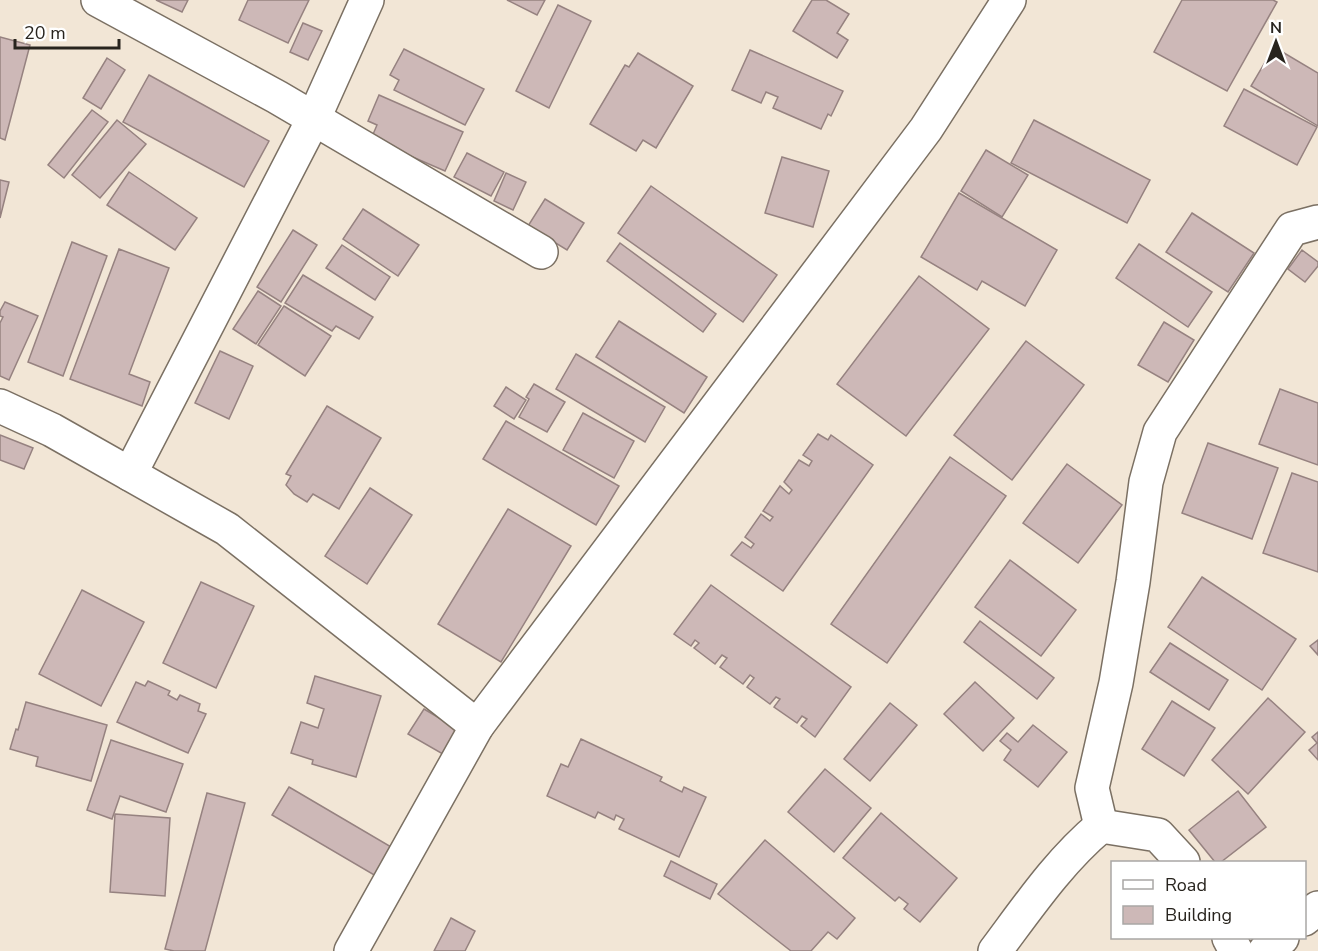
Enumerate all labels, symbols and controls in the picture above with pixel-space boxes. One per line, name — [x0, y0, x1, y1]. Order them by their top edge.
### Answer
scale bar — [15, 12, 118, 50]
north arrow — [1246, 12, 1306, 72]
text: N — [1270, 17, 1282, 39]
text: 20 m — [24, 21, 66, 45]
legend — [1111, 861, 1306, 939]
text: Road — [1165, 873, 1207, 897]
text: Building — [1165, 903, 1232, 927]

